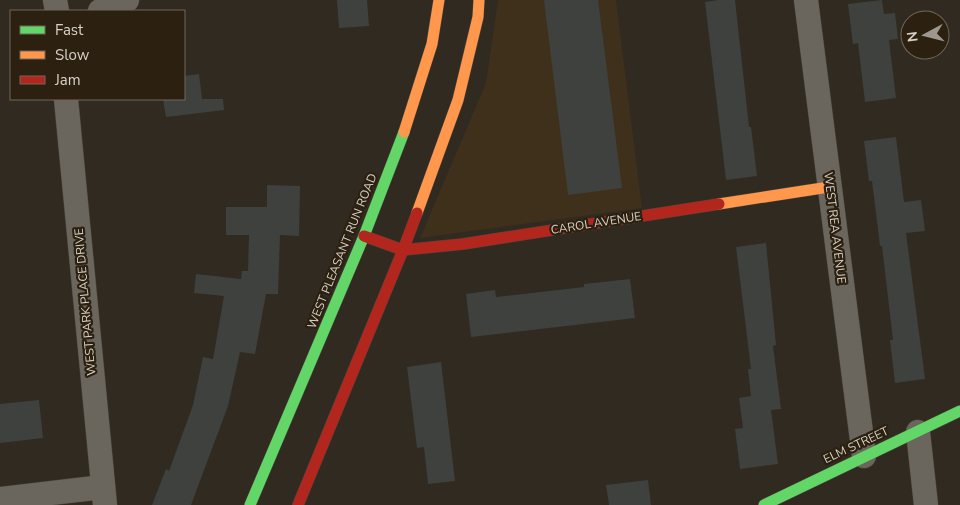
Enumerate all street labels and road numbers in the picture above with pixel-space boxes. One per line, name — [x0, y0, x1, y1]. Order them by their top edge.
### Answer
street label: WEST PLEASANT RUN ROAD — [304, 171, 381, 331]
street label: WEST REA AVENUE — [820, 171, 850, 285]
street label: CAROL AVENUE — [550, 208, 642, 238]
street label: WEST PARK PLACE DRIVE — [71, 228, 99, 376]
street label: ELM STREET — [821, 423, 892, 467]

